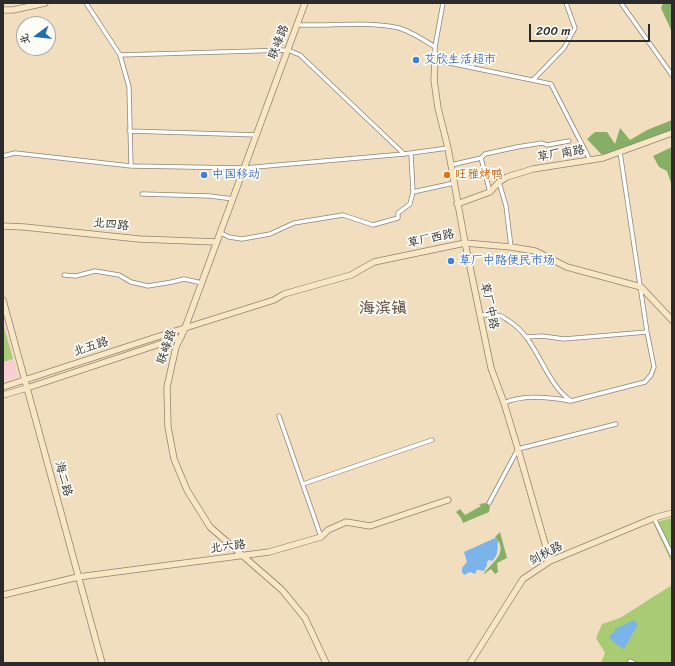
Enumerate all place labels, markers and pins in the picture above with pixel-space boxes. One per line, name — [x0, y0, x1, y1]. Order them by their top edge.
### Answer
place label: 艾欣生活超市 — [424, 53, 496, 67]
marker: 艾欣生活超市 — [411, 55, 421, 65]
place label: 中国移动 — [212, 168, 260, 182]
place label: 旺雅烤鸭 — [455, 168, 503, 182]
marker: 中国移动 — [199, 170, 209, 180]
marker: 旺雅烤鸭 — [442, 170, 452, 180]
place label: 草厂中路便民市场 — [459, 254, 555, 268]
marker: 草厂中路便民市场 — [446, 256, 456, 266]

